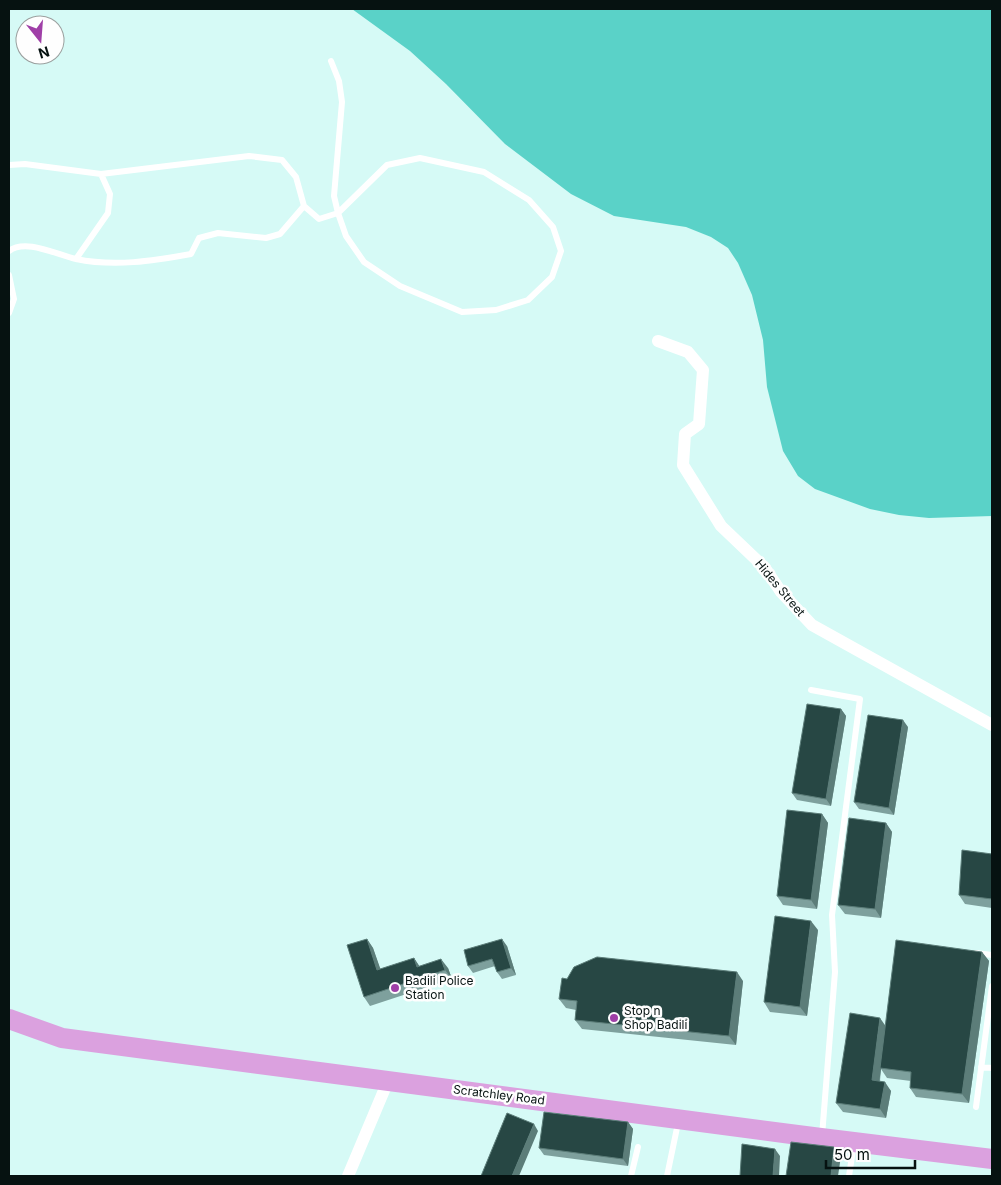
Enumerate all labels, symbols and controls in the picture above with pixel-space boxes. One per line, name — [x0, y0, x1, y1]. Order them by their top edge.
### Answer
north arrow — [15, 15, 65, 65]
text: N — [36, 43, 52, 63]
street label: Hides Street — [752, 556, 809, 619]
place label: Badili Police Station — [405, 973, 474, 1002]
marker: Badili Police Station — [389, 982, 401, 994]
place label: Stop n Shop Badili — [624, 1003, 687, 1032]
marker: Stop n Shop Badili — [608, 1012, 620, 1024]
street label: Scratchley Road — [452, 1081, 546, 1108]
scale bar — [826, 1138, 915, 1170]
text: 50 m — [834, 1145, 870, 1164]

